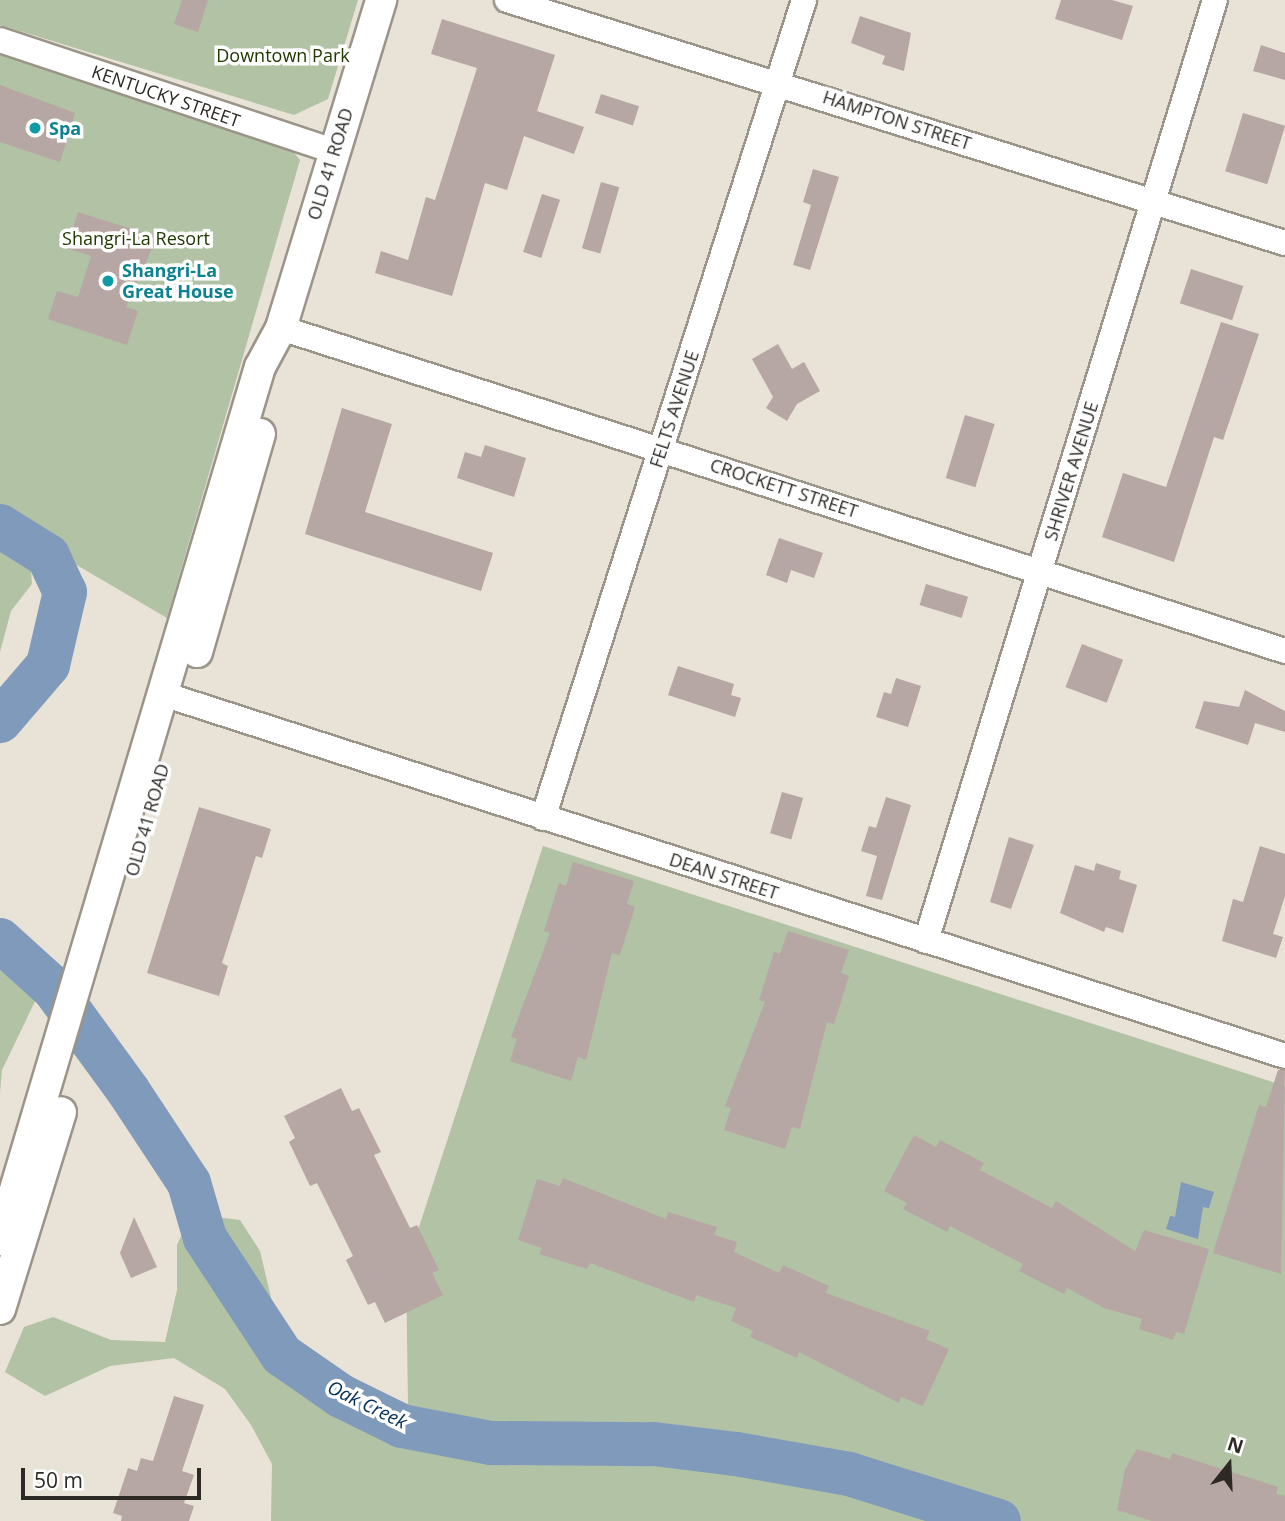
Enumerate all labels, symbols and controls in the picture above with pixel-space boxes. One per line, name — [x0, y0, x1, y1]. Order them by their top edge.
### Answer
park label: Downtown Park — [216, 44, 350, 66]
street label: KENTUCKY STREET — [89, 60, 243, 132]
street label: HAMPTON STREET — [820, 86, 974, 154]
street label: OLD 41 ROAD — [303, 105, 357, 223]
place label: Spa — [49, 117, 81, 139]
marker: Spa — [27, 120, 43, 136]
park label: Shangri-La Resort — [62, 227, 210, 249]
place label: Shangri-La Great House — [122, 260, 234, 302]
marker: Shangri-La Great House — [100, 273, 116, 289]
street label: FELTS AVENUE — [645, 348, 703, 470]
street label: SHRIVER AVENUE — [1040, 399, 1102, 543]
street label: CROCKETT STREET — [707, 454, 861, 522]
street label: OLD 41 ROAD — [121, 761, 173, 879]
street label: DEAN STREET — [667, 848, 781, 904]
water label: Oak Creek — [324, 1376, 410, 1434]
north arrow — [1194, 1430, 1264, 1500]
text: N — [1224, 1430, 1247, 1460]
scale bar — [24, 1454, 205, 1498]
text: 50 m — [34, 1466, 83, 1494]

